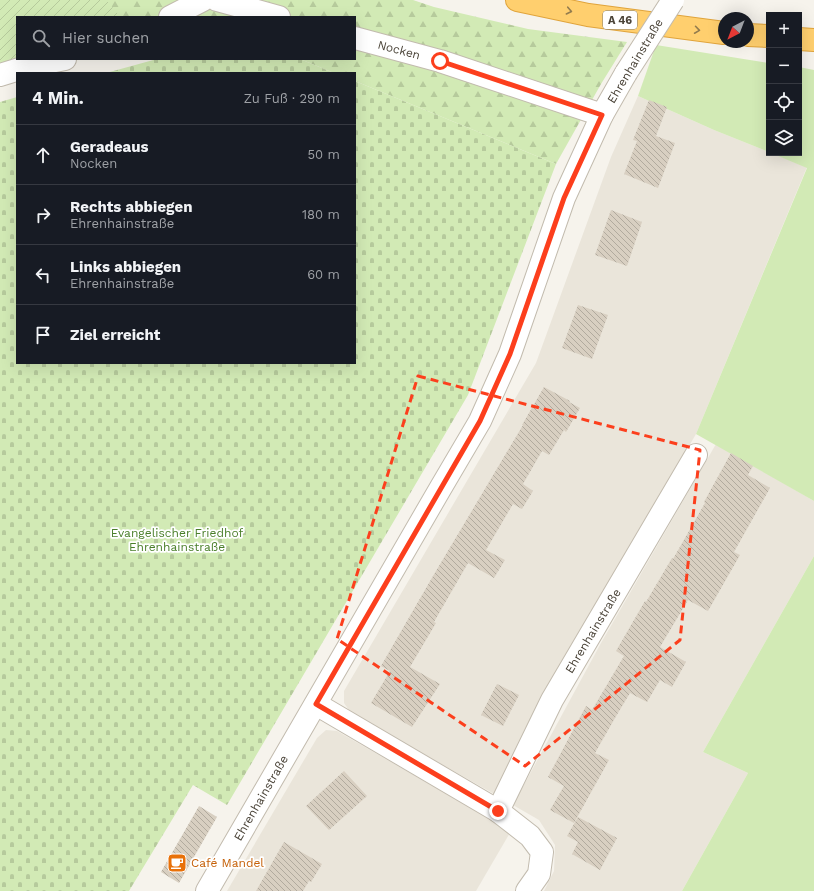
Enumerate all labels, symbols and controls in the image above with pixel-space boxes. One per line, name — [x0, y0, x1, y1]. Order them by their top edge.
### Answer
one-way arrow — [565, 7, 572, 15]
road number: A 46 — [603, 11, 637, 29]
north arrow — [718, 12, 754, 48]
map controls — [766, 12, 802, 156]
button: + — [766, 12, 802, 48]
search box — [16, 16, 356, 60]
street label: Ehrenhainstraße — [604, 16, 666, 106]
one-way arrow — [694, 25, 700, 34]
icon: search — [30, 27, 52, 49]
text: Hier suchen — [62, 29, 149, 47]
street label: Nocken — [376, 38, 422, 62]
button: − — [766, 48, 802, 84]
route start — [431, 52, 449, 70]
button: locate — [766, 84, 802, 120]
text: 4 Min. — [32, 88, 84, 108]
text: Zu Fuß · 290 m — [244, 91, 340, 106]
button: layers — [766, 120, 802, 156]
text: Geradeaus — [70, 138, 149, 156]
icon: ahead — [32, 144, 54, 166]
text: 50 m — [308, 147, 340, 162]
text: Nocken — [70, 156, 117, 171]
text: Rechts abbiegen — [70, 198, 192, 216]
icon: right — [32, 204, 54, 226]
text: 180 m — [302, 207, 340, 222]
text: Ehrenhainstraße — [70, 216, 174, 231]
text: Links abbiegen — [70, 258, 181, 276]
icon: left — [32, 264, 54, 286]
text: 60 m — [307, 267, 340, 282]
text: Ehrenhainstraße — [70, 276, 174, 291]
icon: arrive — [32, 324, 54, 346]
text: Ziel erreicht — [70, 326, 160, 344]
park label: Evangelischer Friedhof Ehrenhainstraße — [111, 526, 244, 554]
street label: Ehrenhainstraße — [562, 586, 624, 676]
street label: Ehrenhainstraße — [231, 753, 291, 843]
route end — [489, 802, 507, 820]
cafe icon: Café Mandel — [166, 852, 188, 874]
place label: Café Mandel — [191, 856, 264, 870]

